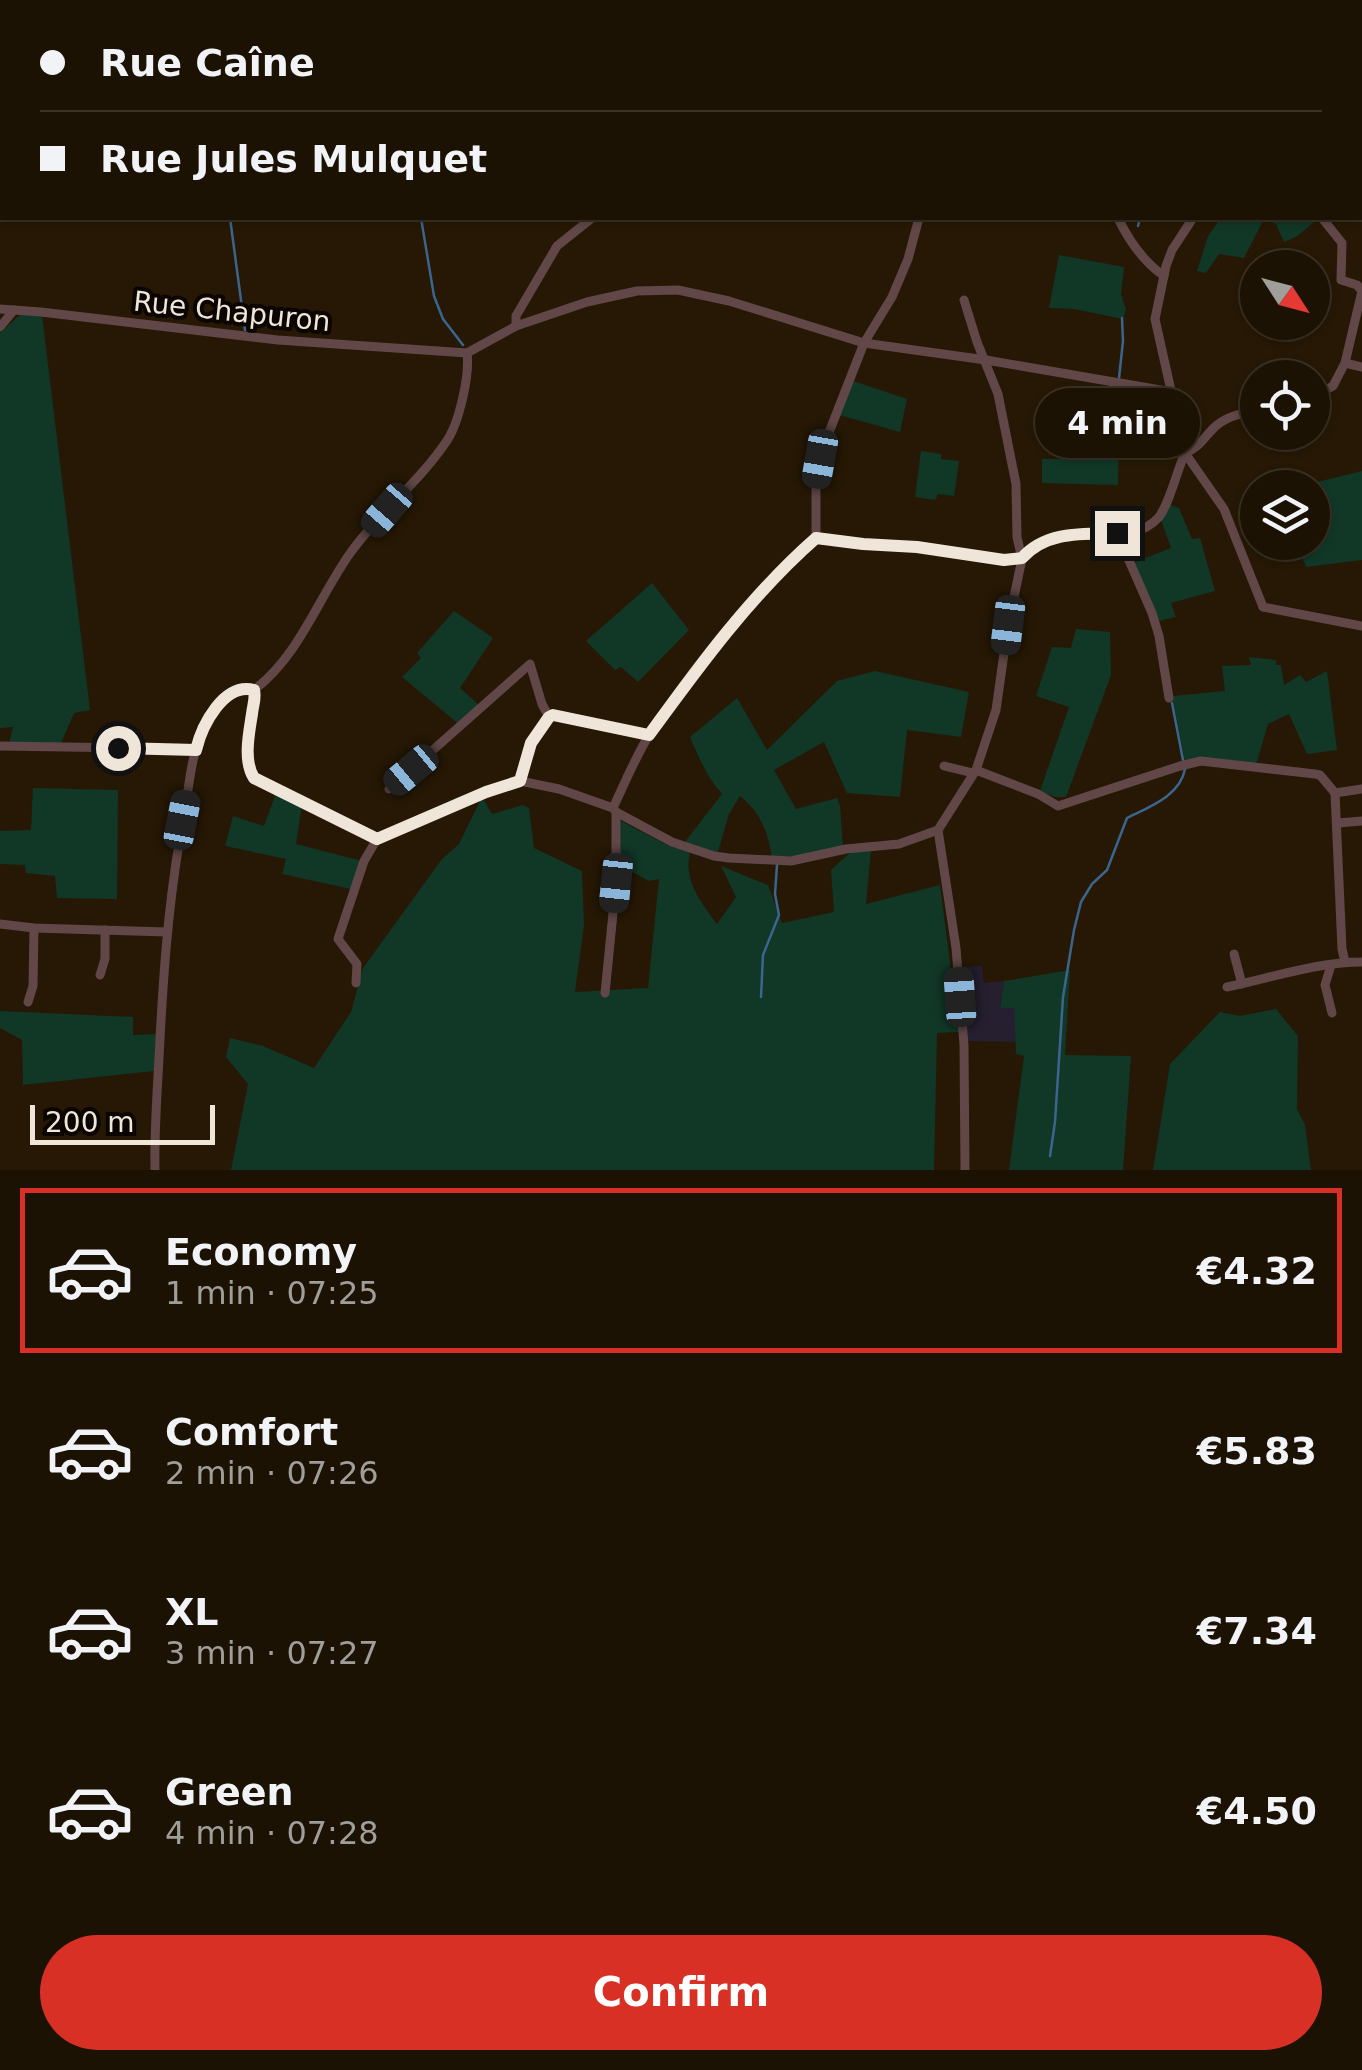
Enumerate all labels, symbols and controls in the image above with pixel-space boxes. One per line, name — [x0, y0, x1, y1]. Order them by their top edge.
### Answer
text: Rue Caîne — [100, 41, 315, 85]
text: Rue Jules Mulquet — [100, 137, 487, 181]
north arrow — [1240, 250, 1330, 340]
map controls — [1240, 250, 1330, 560]
street label: Rue Chapuron — [132, 285, 332, 338]
button: locate — [1240, 360, 1330, 450]
callout: 4 min — [1034, 388, 1200, 458]
text: 4 min — [1067, 404, 1168, 442]
car — [800, 427, 840, 491]
button: layers — [1240, 470, 1330, 560]
car — [356, 478, 418, 542]
route end — [1095, 511, 1140, 556]
car — [989, 593, 1027, 657]
route start — [96, 726, 141, 771]
car — [378, 739, 444, 801]
car — [162, 788, 202, 852]
car — [598, 852, 634, 914]
car — [943, 966, 977, 1028]
scale bar — [30, 1100, 215, 1144]
text: 200 m — [45, 1106, 135, 1139]
icon: car — [45, 1226, 135, 1316]
text: Economy — [165, 1230, 357, 1274]
text: €4.32 — [1197, 1249, 1317, 1293]
text: 1 min · 07:25 — [165, 1274, 379, 1312]
icon: car — [45, 1406, 135, 1496]
text: Comfort — [165, 1410, 338, 1454]
text: €5.83 — [1197, 1429, 1317, 1473]
text: 2 min · 07:26 — [165, 1454, 379, 1492]
icon: car — [45, 1586, 135, 1676]
text: XL — [165, 1590, 219, 1634]
text: €7.34 — [1197, 1609, 1317, 1653]
text: 3 min · 07:27 — [165, 1634, 379, 1672]
icon: car — [45, 1766, 135, 1856]
text: Green — [165, 1770, 294, 1814]
text: €4.50 — [1197, 1789, 1317, 1833]
text: 4 min · 07:28 — [165, 1814, 379, 1852]
button: Confirm — [40, 1935, 1322, 2050]

